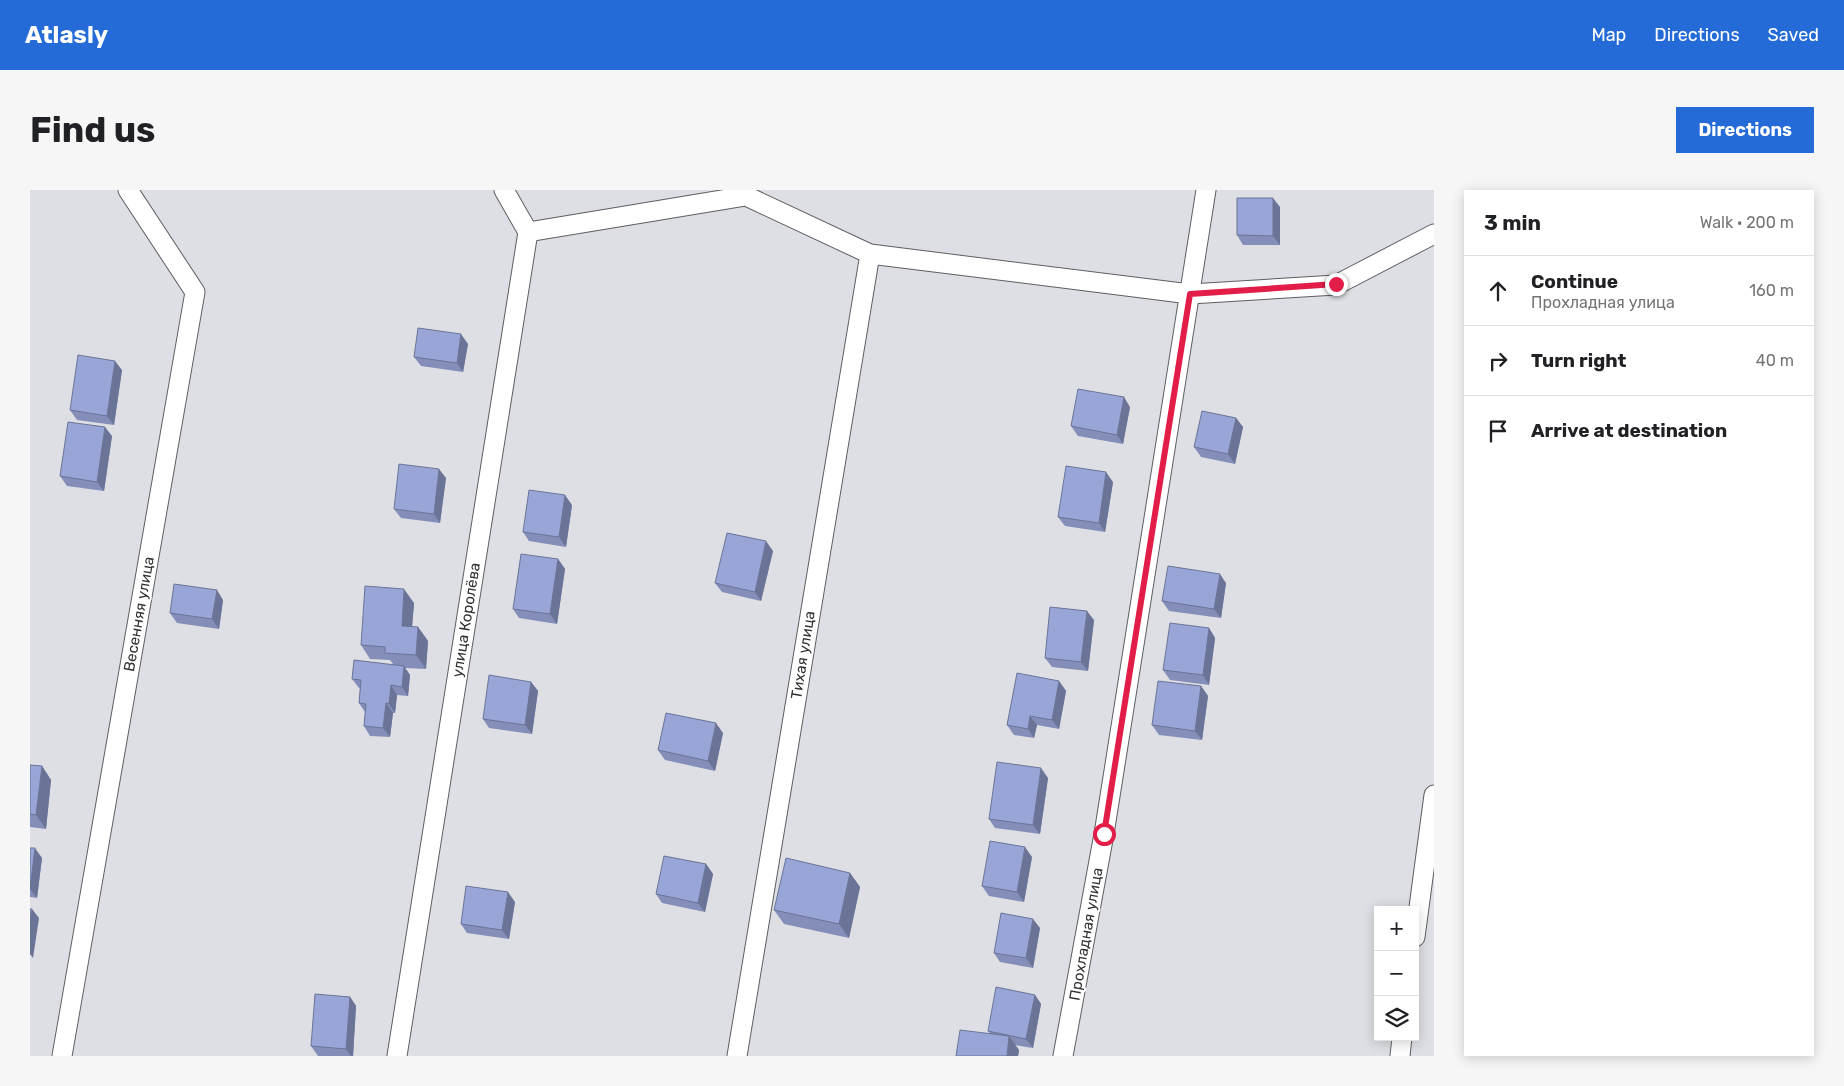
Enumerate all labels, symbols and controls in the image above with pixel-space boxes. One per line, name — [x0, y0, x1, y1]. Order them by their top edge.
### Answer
text: Atlasly — [25, 21, 108, 49]
text: Map — [1591, 24, 1626, 46]
text: Directions — [1654, 24, 1740, 46]
text: Saved — [1768, 24, 1819, 46]
button: Directions — [1676, 107, 1814, 153]
text: Find us — [30, 109, 155, 151]
text: 3 min — [1484, 210, 1541, 235]
text: Walk · 200 m — [1700, 213, 1794, 232]
text: Continue — [1531, 270, 1618, 293]
route end — [1325, 273, 1348, 296]
icon: ahead — [1484, 277, 1512, 305]
text: 160 m — [1749, 281, 1794, 300]
text: Прохладная улица — [1531, 293, 1675, 312]
icon: right — [1484, 347, 1512, 375]
text: Turn right — [1531, 349, 1626, 372]
text: 40 m — [1756, 351, 1794, 370]
icon: arrive — [1484, 417, 1512, 445]
text: Arrive at destination — [1531, 419, 1727, 442]
street label: Весенняя улица — [120, 555, 158, 673]
street label: улица Королёва — [448, 561, 484, 679]
street label: Тихая улица — [787, 610, 819, 700]
route start — [1093, 823, 1116, 846]
street label: Прохладная улица — [1065, 866, 1107, 1002]
map controls — [1374, 906, 1419, 1041]
button: + — [1374, 906, 1419, 951]
button: − — [1374, 951, 1419, 996]
button: layers — [1374, 996, 1419, 1041]

